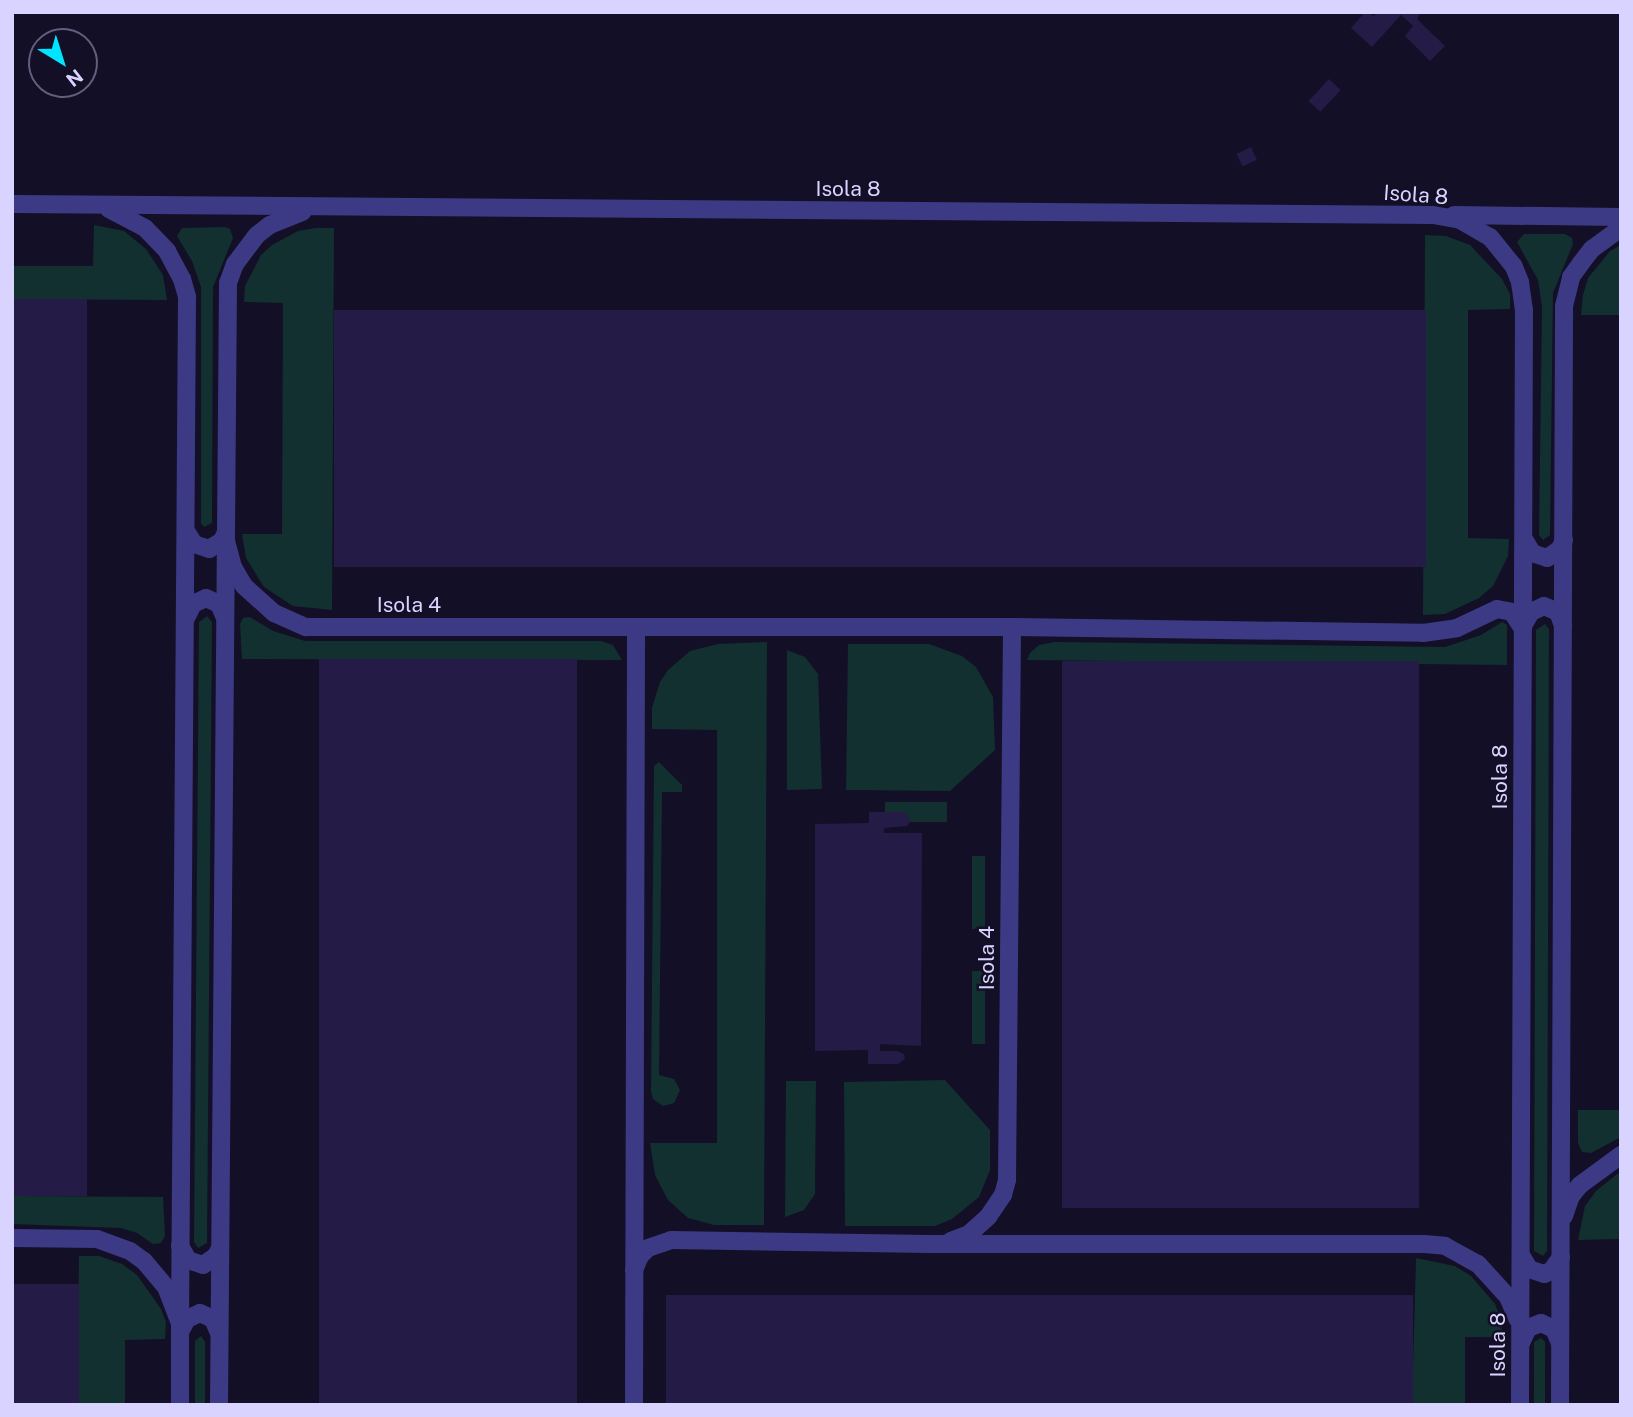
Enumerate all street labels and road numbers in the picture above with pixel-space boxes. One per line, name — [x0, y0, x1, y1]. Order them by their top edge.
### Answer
street label: Isola 8 — [815, 176, 881, 202]
street label: Isola 8 — [1383, 180, 1449, 210]
street label: Isola 4 — [377, 592, 441, 618]
street label: Isola 8 — [1487, 744, 1513, 810]
street label: Isola 4 — [974, 926, 1000, 990]
street label: Isola 8 — [1485, 1312, 1511, 1378]

